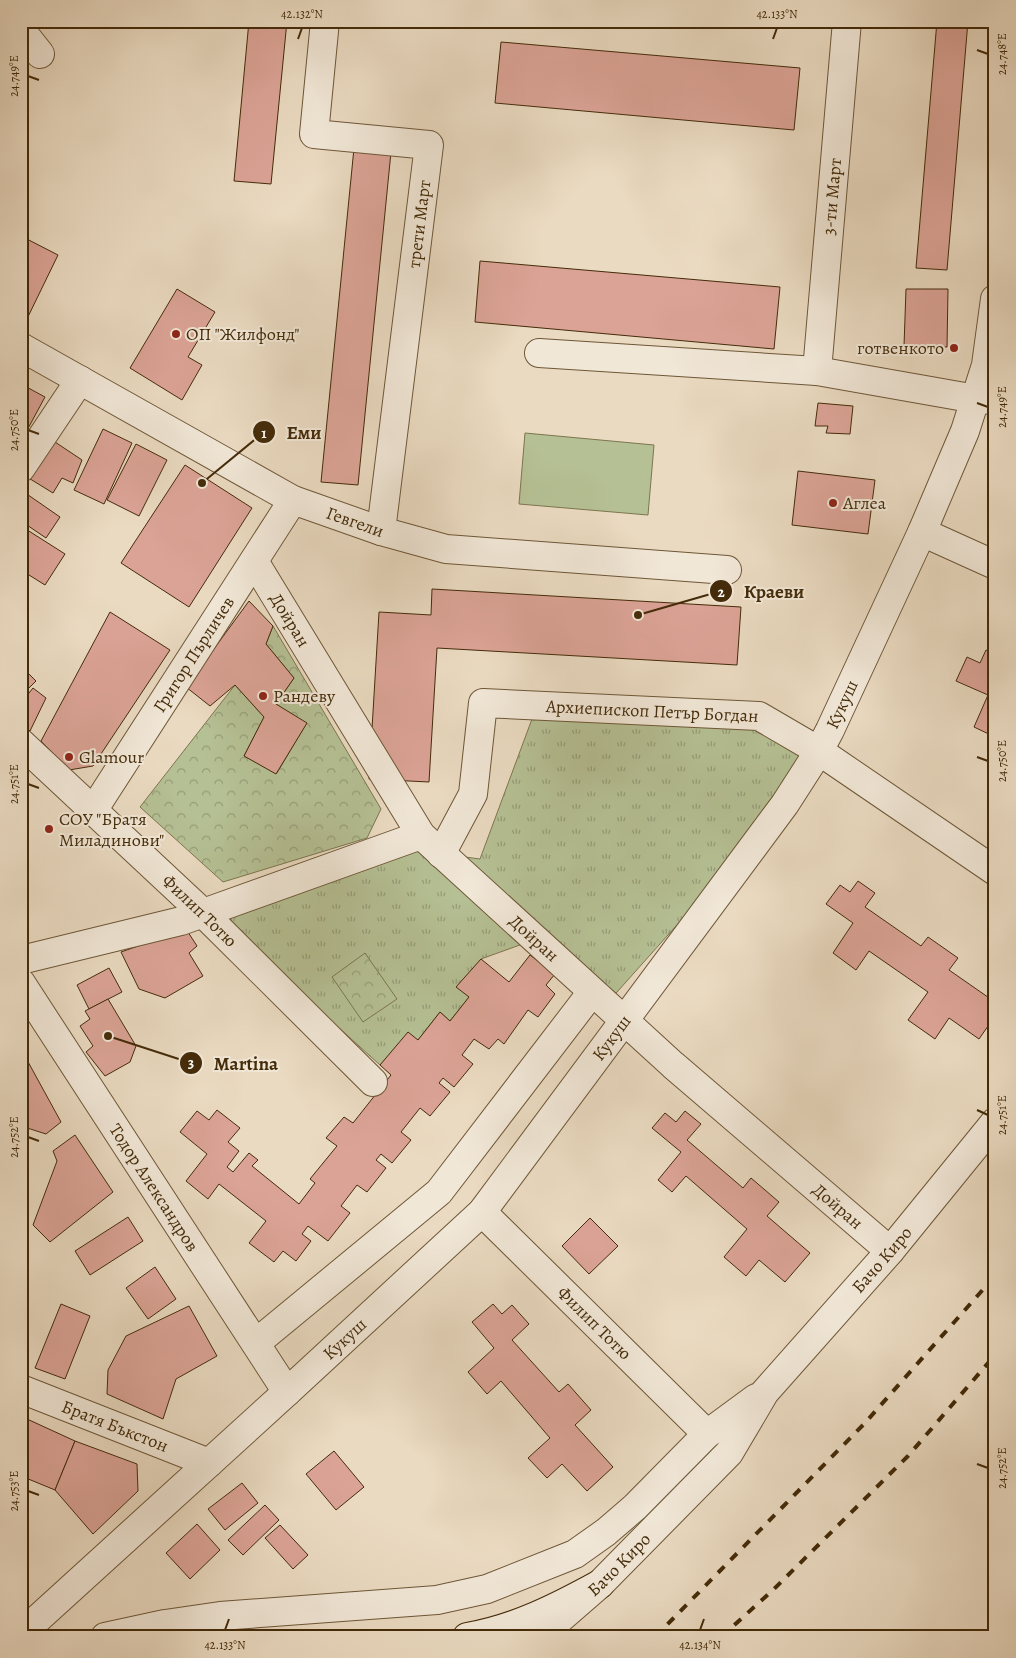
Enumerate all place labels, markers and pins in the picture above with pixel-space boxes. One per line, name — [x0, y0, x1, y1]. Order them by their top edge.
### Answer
place label: ОП "Жилфонд" — [186, 322, 300, 346]
marker: ОП "Жилфонд" — [170, 328, 182, 340]
place label: готвенкото — [857, 336, 944, 360]
marker: готвенкото — [948, 342, 960, 354]
callout: Еми — [252, 415, 332, 449]
place label: Аглеа — [842, 491, 887, 515]
marker: Аглеа — [827, 497, 839, 509]
callout: Краеви — [708, 574, 814, 608]
place label: Рандеву — [273, 684, 336, 708]
marker: Рандеву — [257, 690, 269, 702]
place label: Glamour — [79, 745, 144, 769]
marker: Glamour — [63, 751, 75, 763]
place label: СОУ "Братя Миладинови" — [59, 807, 164, 852]
marker: СОУ "Братя Миладинови" — [43, 823, 55, 835]
callout: Martina — [178, 1046, 288, 1080]

